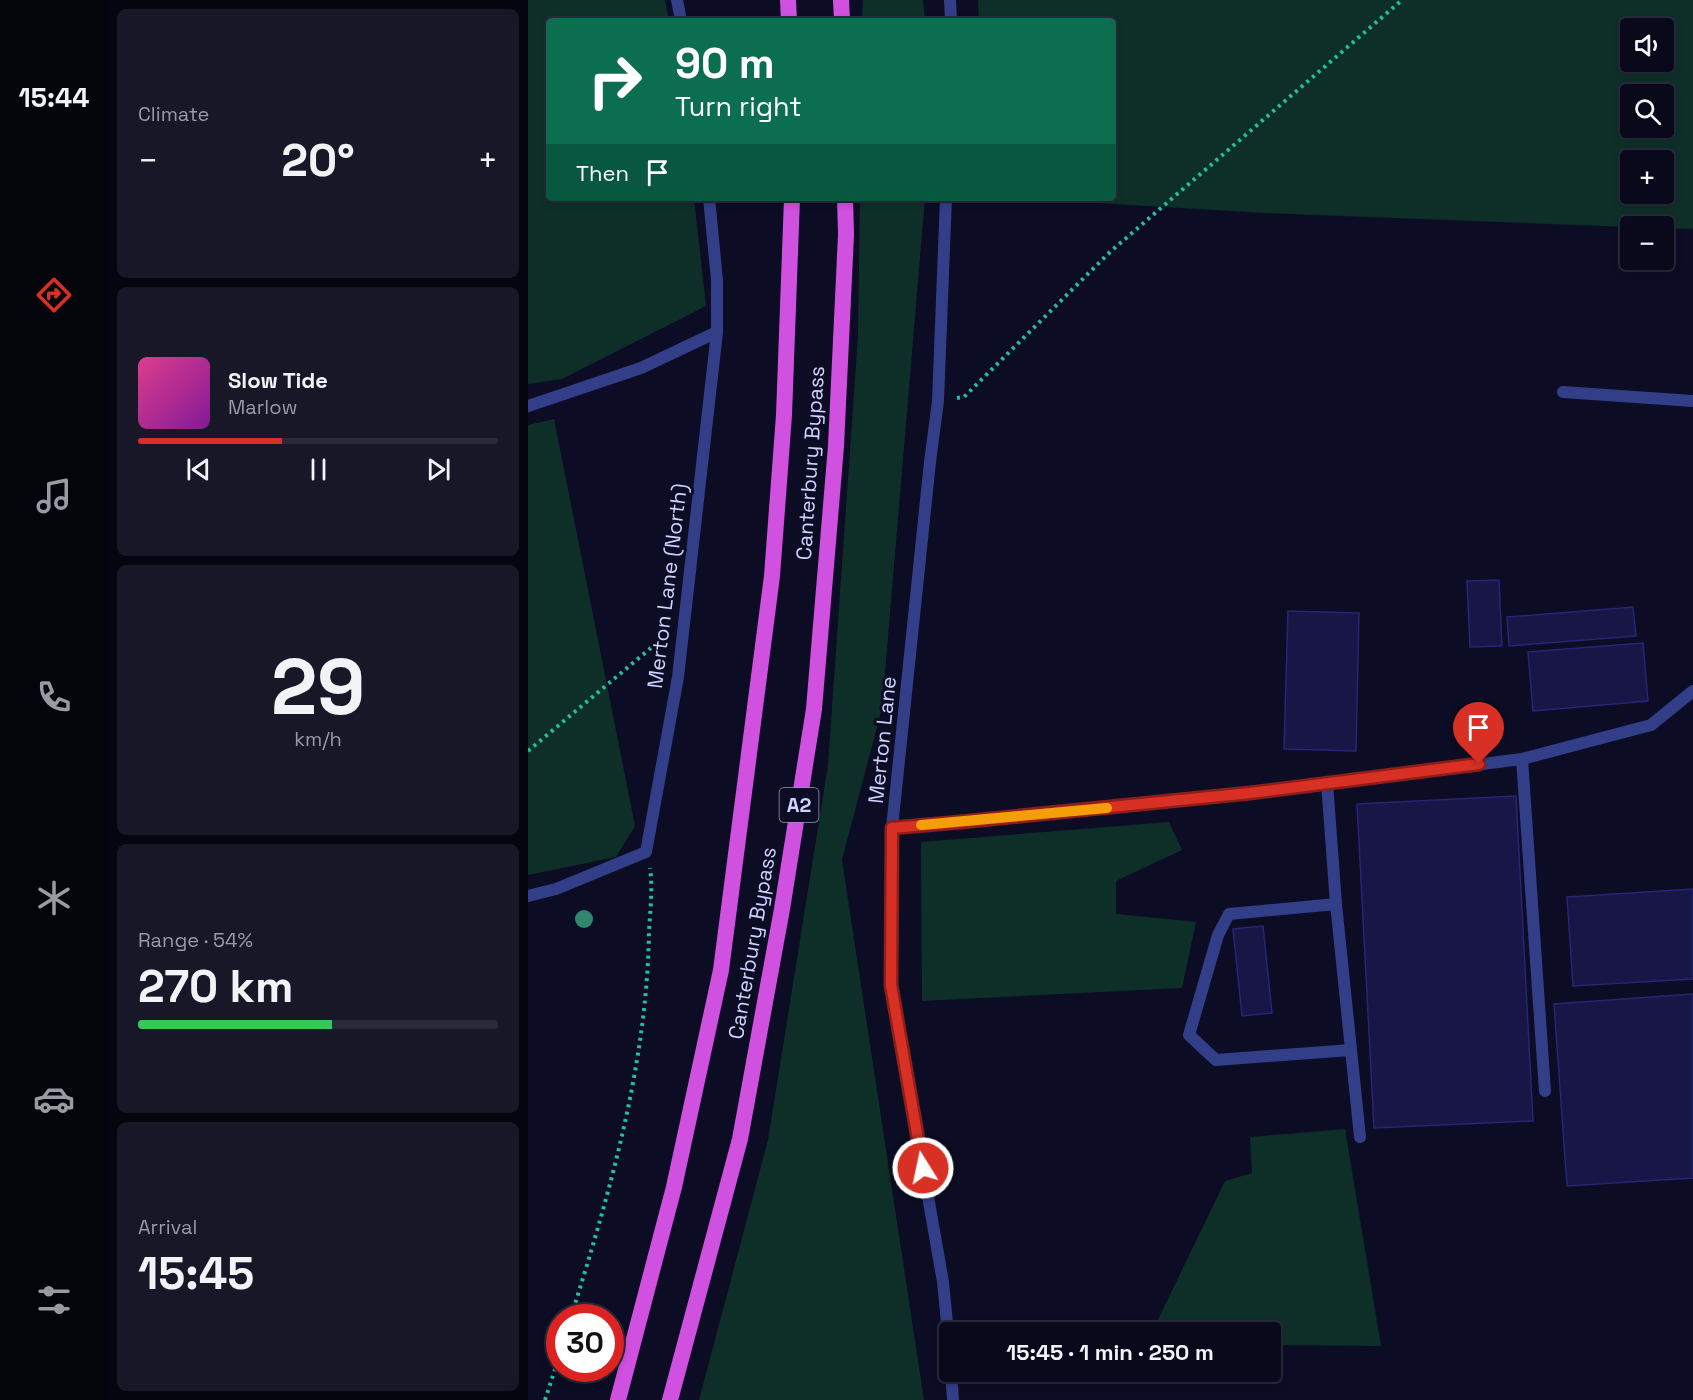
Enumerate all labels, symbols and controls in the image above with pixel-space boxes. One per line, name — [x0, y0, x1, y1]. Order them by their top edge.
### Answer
map controls — [1620, 18, 1674, 270]
button: sound — [1620, 18, 1674, 72]
text: 90 m — [675, 37, 775, 90]
icon: right — [576, 42, 654, 120]
text: 15:44 — [19, 80, 89, 115]
button: search — [1620, 84, 1674, 138]
text: Turn right — [675, 89, 802, 124]
text: Climate — [138, 101, 209, 127]
text: 20° — [281, 132, 355, 189]
text: − — [138, 140, 158, 182]
text: + — [478, 140, 498, 182]
button: + — [1620, 150, 1674, 204]
icon: arrive — [641, 156, 674, 189]
text: Then — [576, 159, 629, 187]
button: − — [1620, 216, 1674, 270]
icon: directions — [33, 274, 75, 316]
street label: Canterbury Bypass — [790, 365, 830, 561]
text: Slow Tide — [228, 366, 328, 394]
text: Marlow — [228, 394, 297, 420]
icon: previous — [182, 453, 215, 486]
icon: pause — [302, 453, 335, 486]
icon: next — [422, 453, 455, 486]
icon: music — [33, 475, 75, 517]
street label: Merton Lane (North) — [641, 482, 693, 690]
text: 29 — [271, 637, 365, 737]
street label: Merton Lane — [862, 675, 902, 805]
icon: phone — [33, 676, 75, 718]
pin — [1453, 702, 1504, 764]
icon: arrive — [1462, 711, 1495, 744]
text: km/h — [294, 726, 342, 752]
road number: A2 — [780, 788, 818, 822]
street label: Canterbury Bypass — [722, 845, 782, 1041]
icon: climate — [33, 877, 75, 919]
text: Range · 54% — [138, 927, 253, 953]
text: 270 km — [138, 958, 293, 1015]
icon: car — [33, 1078, 75, 1120]
position arrow — [891, 1136, 955, 1200]
text: Arrival — [138, 1214, 197, 1240]
text: 15:45 — [138, 1245, 254, 1302]
icon: filters — [33, 1279, 75, 1321]
speed limit sign: 30 — [546, 1304, 624, 1382]
text: 15:45 · 1 min · 250 m — [1006, 1338, 1214, 1366]

